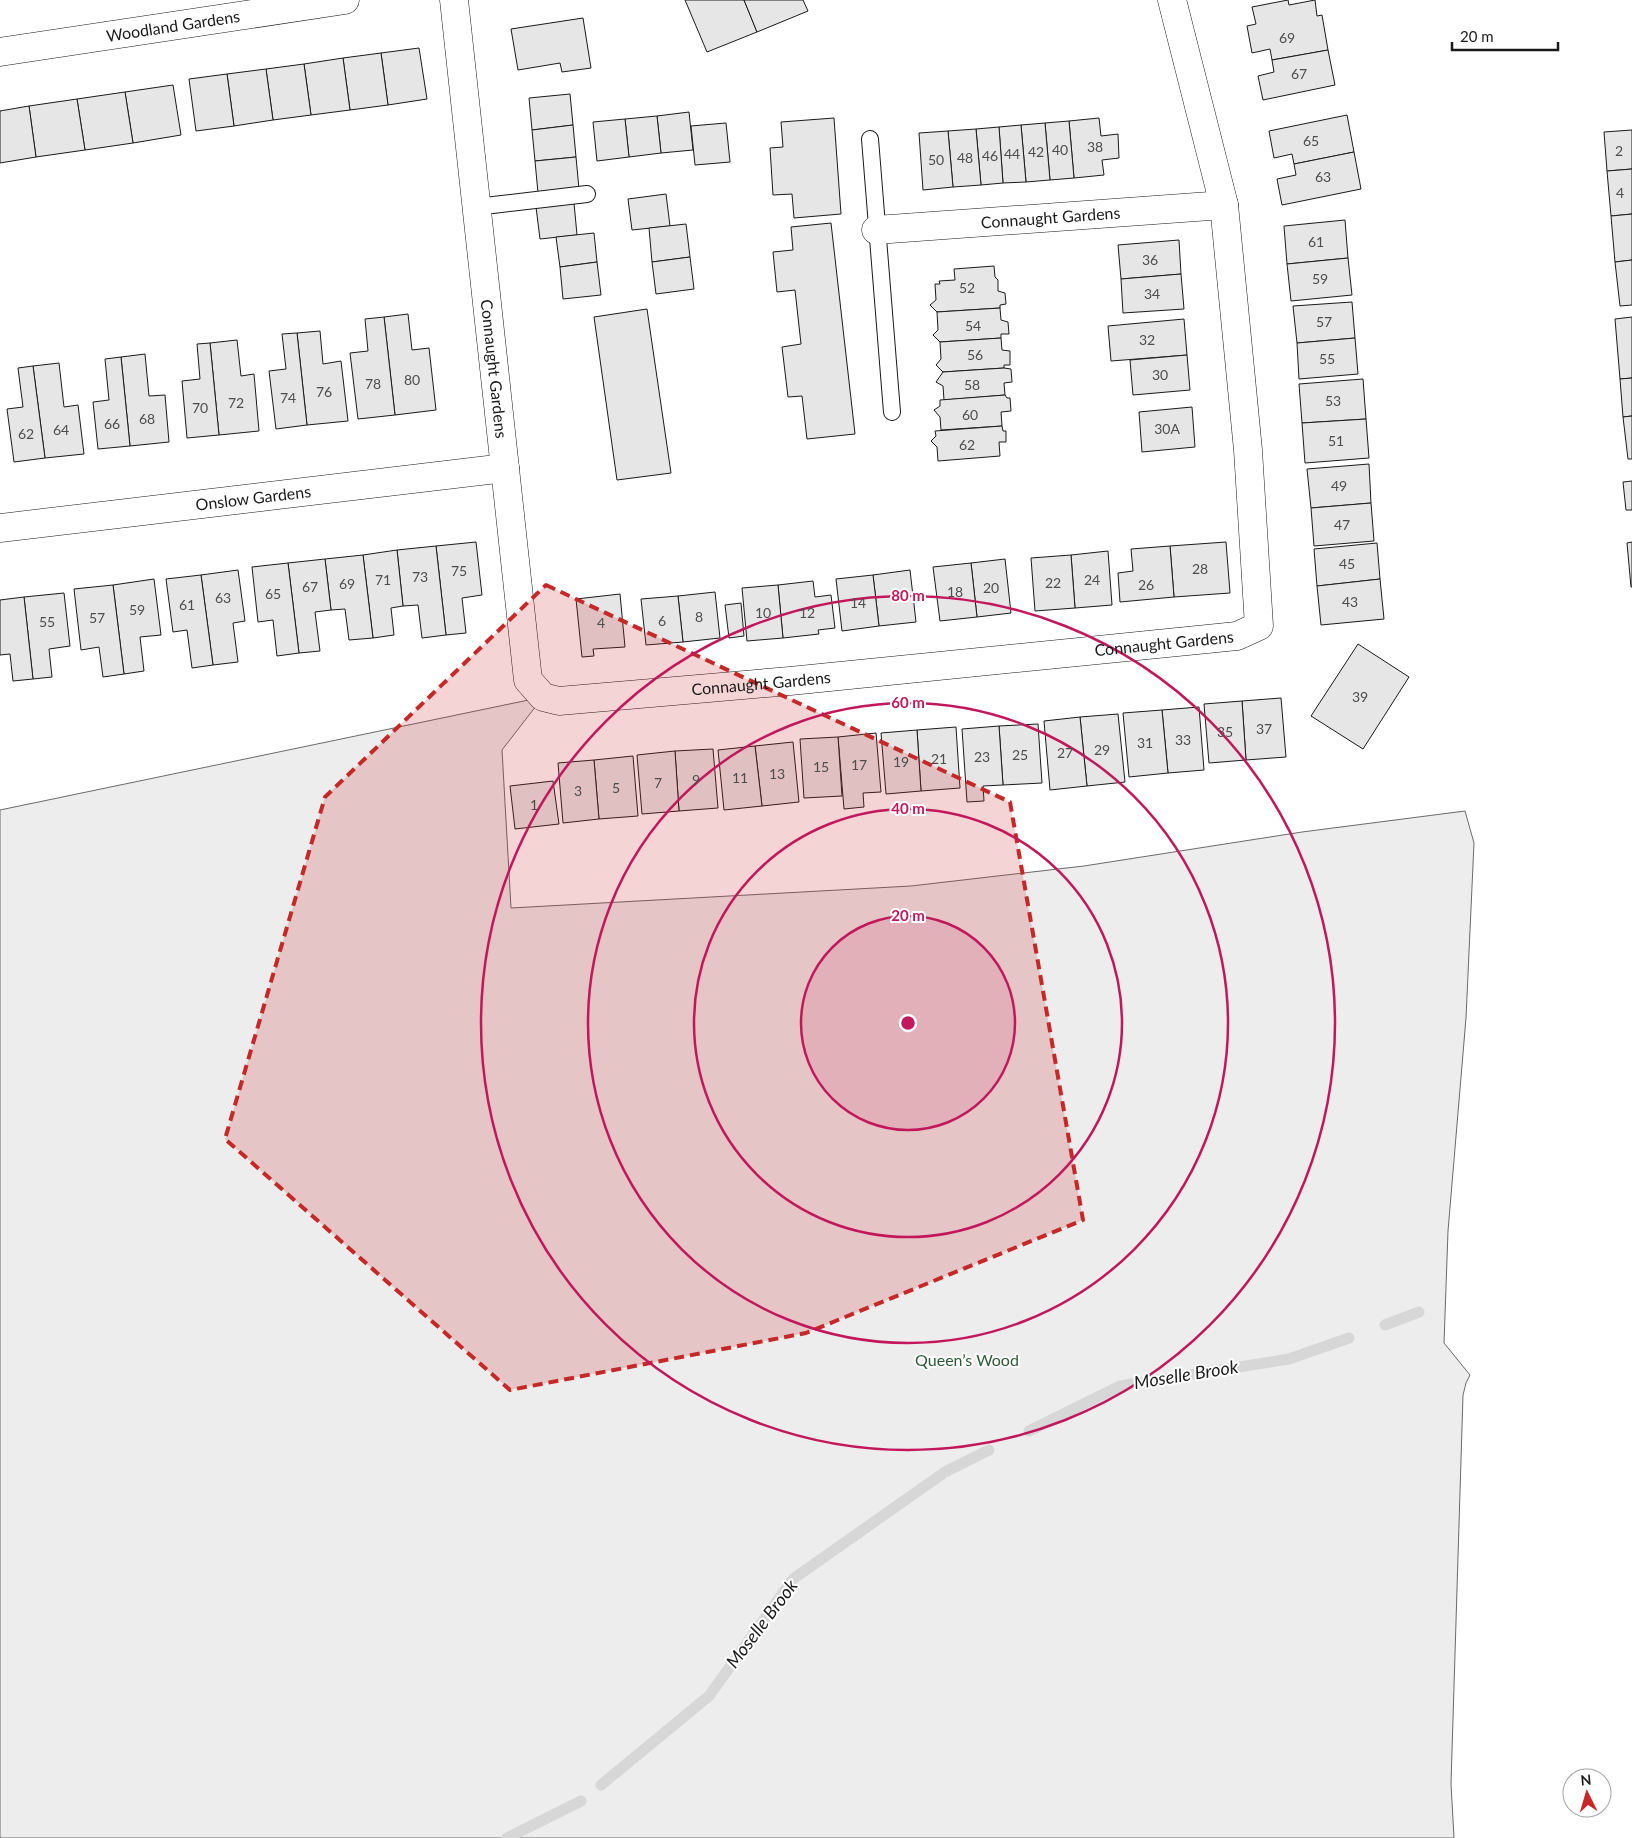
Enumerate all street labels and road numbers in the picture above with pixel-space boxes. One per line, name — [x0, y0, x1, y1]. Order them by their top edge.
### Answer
street label: Woodland Gardens — [105, 6, 241, 45]
street label: Connaught Gardens — [980, 202, 1121, 231]
street label: Connaught Gardens — [478, 298, 512, 439]
street label: Onslow Gardens — [194, 481, 312, 514]
street label: Connaught Gardens — [1094, 626, 1235, 659]
street label: Connaught Gardens — [691, 667, 832, 699]

